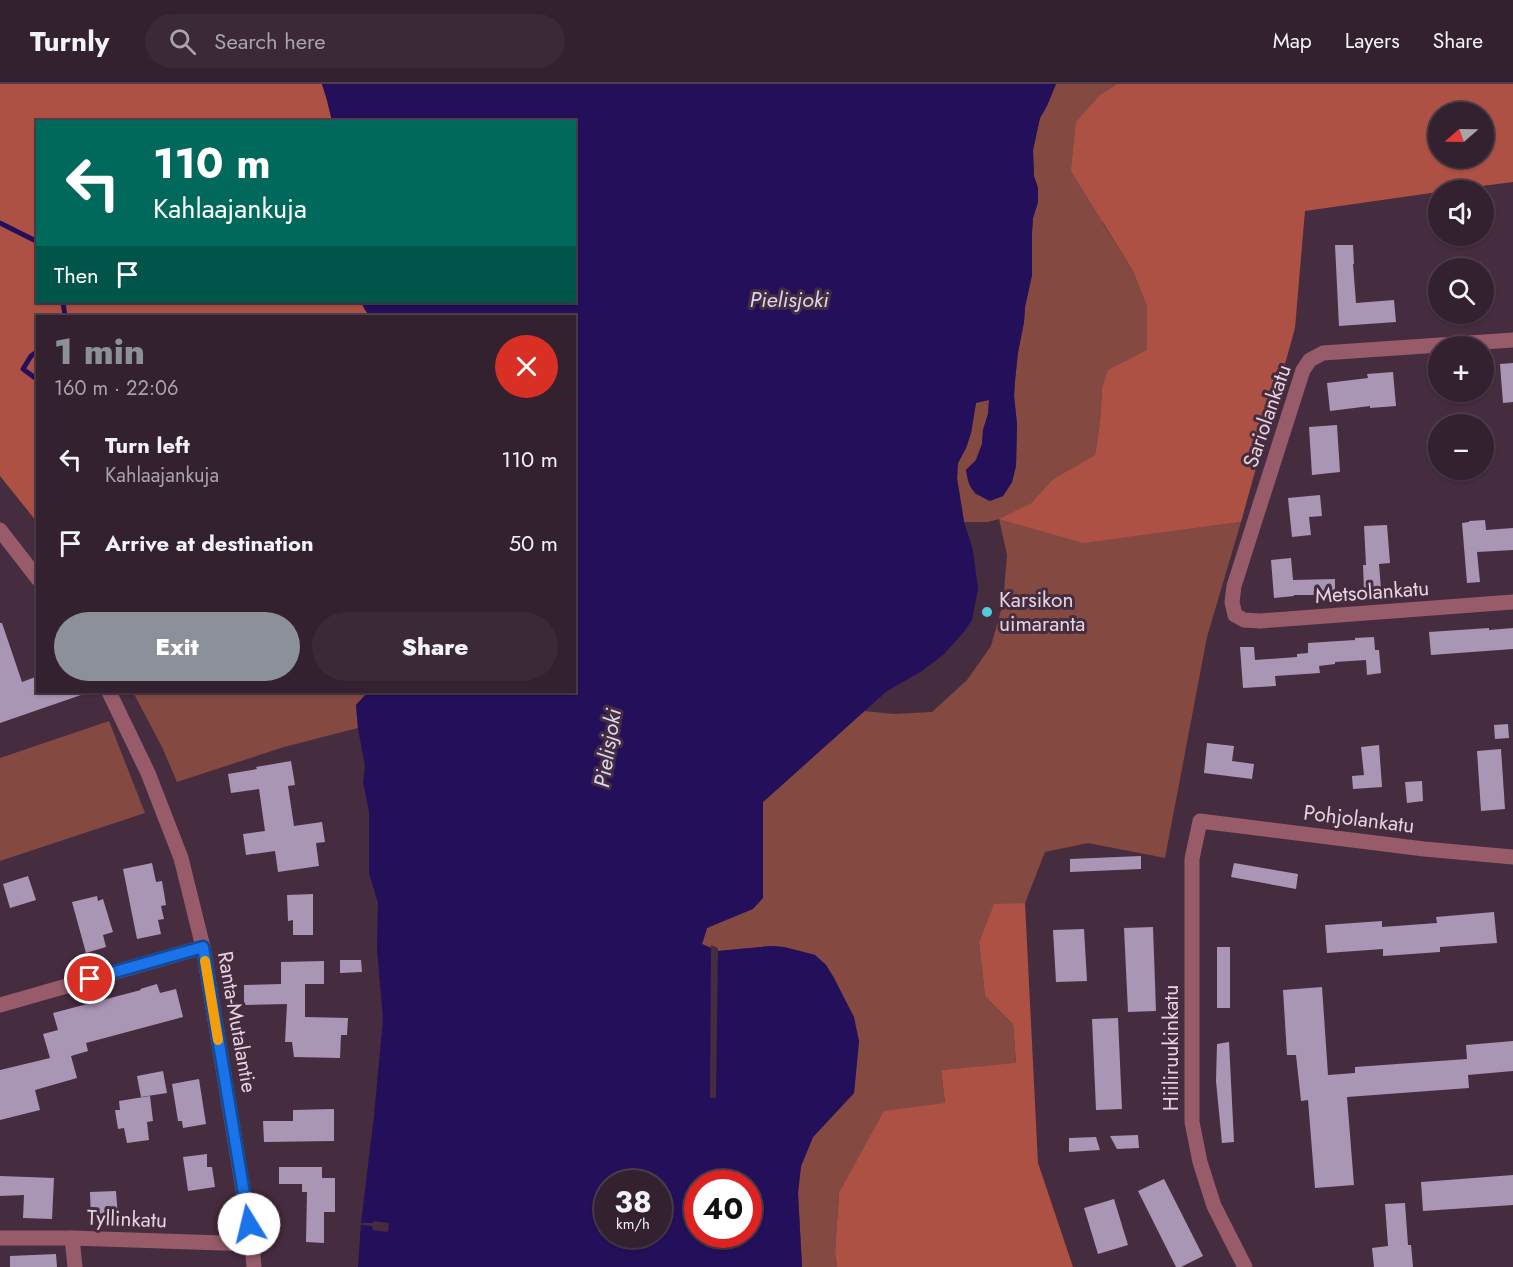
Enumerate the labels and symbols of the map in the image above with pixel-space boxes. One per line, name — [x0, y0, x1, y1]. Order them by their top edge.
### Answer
north arrow — [1428, 102, 1494, 168]
water label: Pielisjoki — [749, 283, 829, 315]
street label: Sariolankatu — [1235, 360, 1299, 472]
street label: Metsolankatu — [1314, 573, 1430, 611]
place label: Karsikon uimaranta — [999, 585, 1085, 639]
marker: Karsikon uimaranta — [980, 605, 994, 619]
water label: Pielisjoki — [585, 706, 629, 790]
street label: Pohjolankatu — [1302, 797, 1416, 841]
street label: Ranta-Mutalantie — [210, 949, 264, 1095]
pin — [64, 953, 115, 1004]
street label: Hiiliruukinkatu — [1156, 985, 1186, 1111]
speed limit sign: 40 — [684, 1170, 762, 1248]
position arrow — [217, 1192, 281, 1256]
street label: Tyllinkatu — [87, 1203, 167, 1235]

